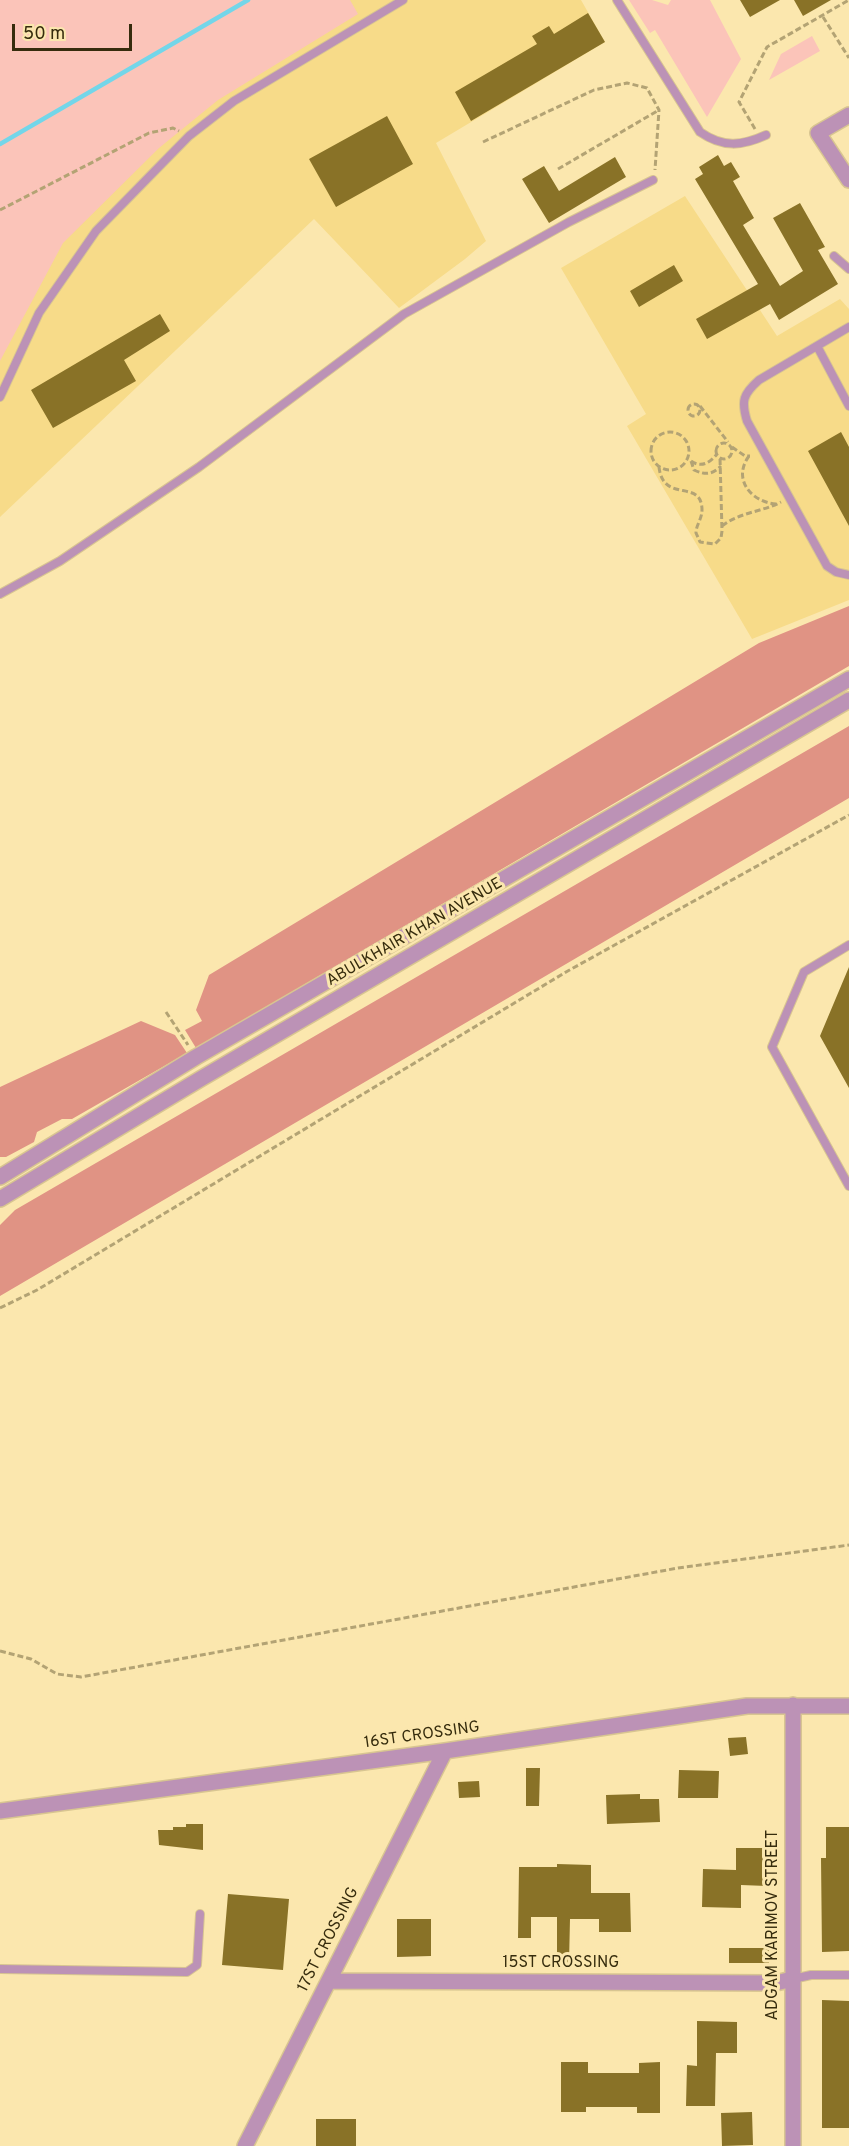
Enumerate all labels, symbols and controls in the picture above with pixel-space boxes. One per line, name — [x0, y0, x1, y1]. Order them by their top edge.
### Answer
scale bar — [15, 12, 135, 50]
text: 50 m — [23, 23, 65, 46]
street label: ABULKHAIR KHAN AVENUE — [324, 875, 506, 991]
street label: 16ST CROSSING — [363, 1718, 481, 1754]
street label: ADGAM KARIMOV STREET — [764, 1830, 784, 2020]
street label: 17ST CROSSING — [294, 1884, 364, 1996]
street label: 15ST CROSSING — [503, 1954, 619, 1974]

